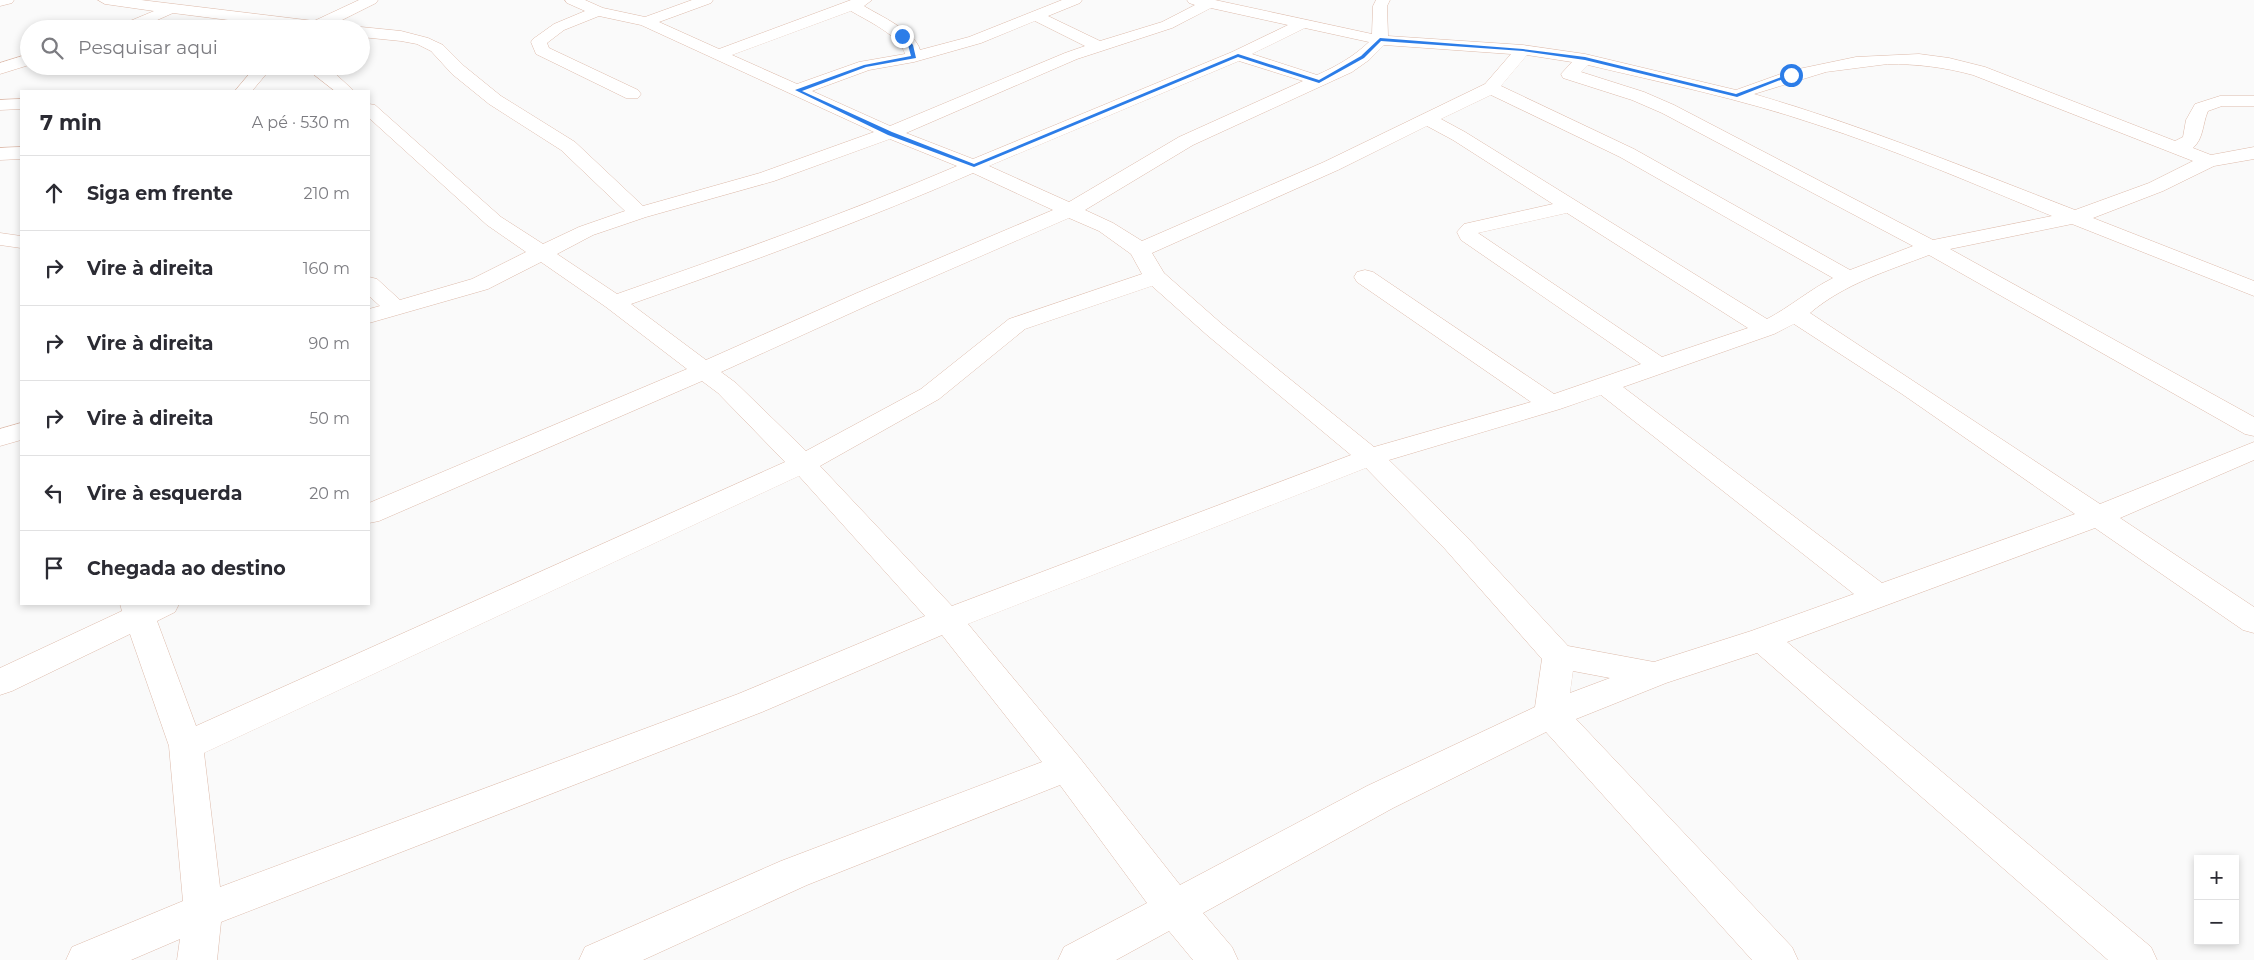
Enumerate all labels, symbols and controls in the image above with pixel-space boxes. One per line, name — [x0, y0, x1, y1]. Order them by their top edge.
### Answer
search box — [20, 20, 370, 75]
route end — [891, 25, 914, 48]
icon: search — [38, 34, 66, 62]
text: Pesquisar aqui — [78, 36, 218, 59]
route start — [1780, 64, 1803, 87]
text: 7 min — [40, 110, 102, 135]
text: A pé · 530 m — [252, 113, 350, 132]
icon: ahead — [40, 179, 68, 207]
text: Siga em frente — [87, 182, 233, 205]
text: 210 m — [303, 184, 350, 203]
icon: right — [40, 254, 68, 282]
text: Vire à direita — [87, 257, 214, 280]
text: 160 m — [303, 259, 350, 278]
icon: right — [40, 329, 68, 357]
text: Vire à direita — [87, 332, 214, 355]
text: 90 m — [308, 334, 350, 353]
icon: right — [40, 404, 68, 432]
text: Vire à direita — [87, 407, 214, 430]
text: 50 m — [309, 409, 350, 428]
icon: left — [40, 479, 68, 507]
text: Vire à esquerda — [87, 482, 242, 505]
text: 20 m — [309, 484, 350, 503]
icon: arrive — [40, 554, 68, 582]
text: Chegada ao destino — [87, 557, 286, 580]
map controls — [2194, 855, 2239, 945]
button: + — [2194, 855, 2239, 900]
button: − — [2194, 900, 2239, 945]

